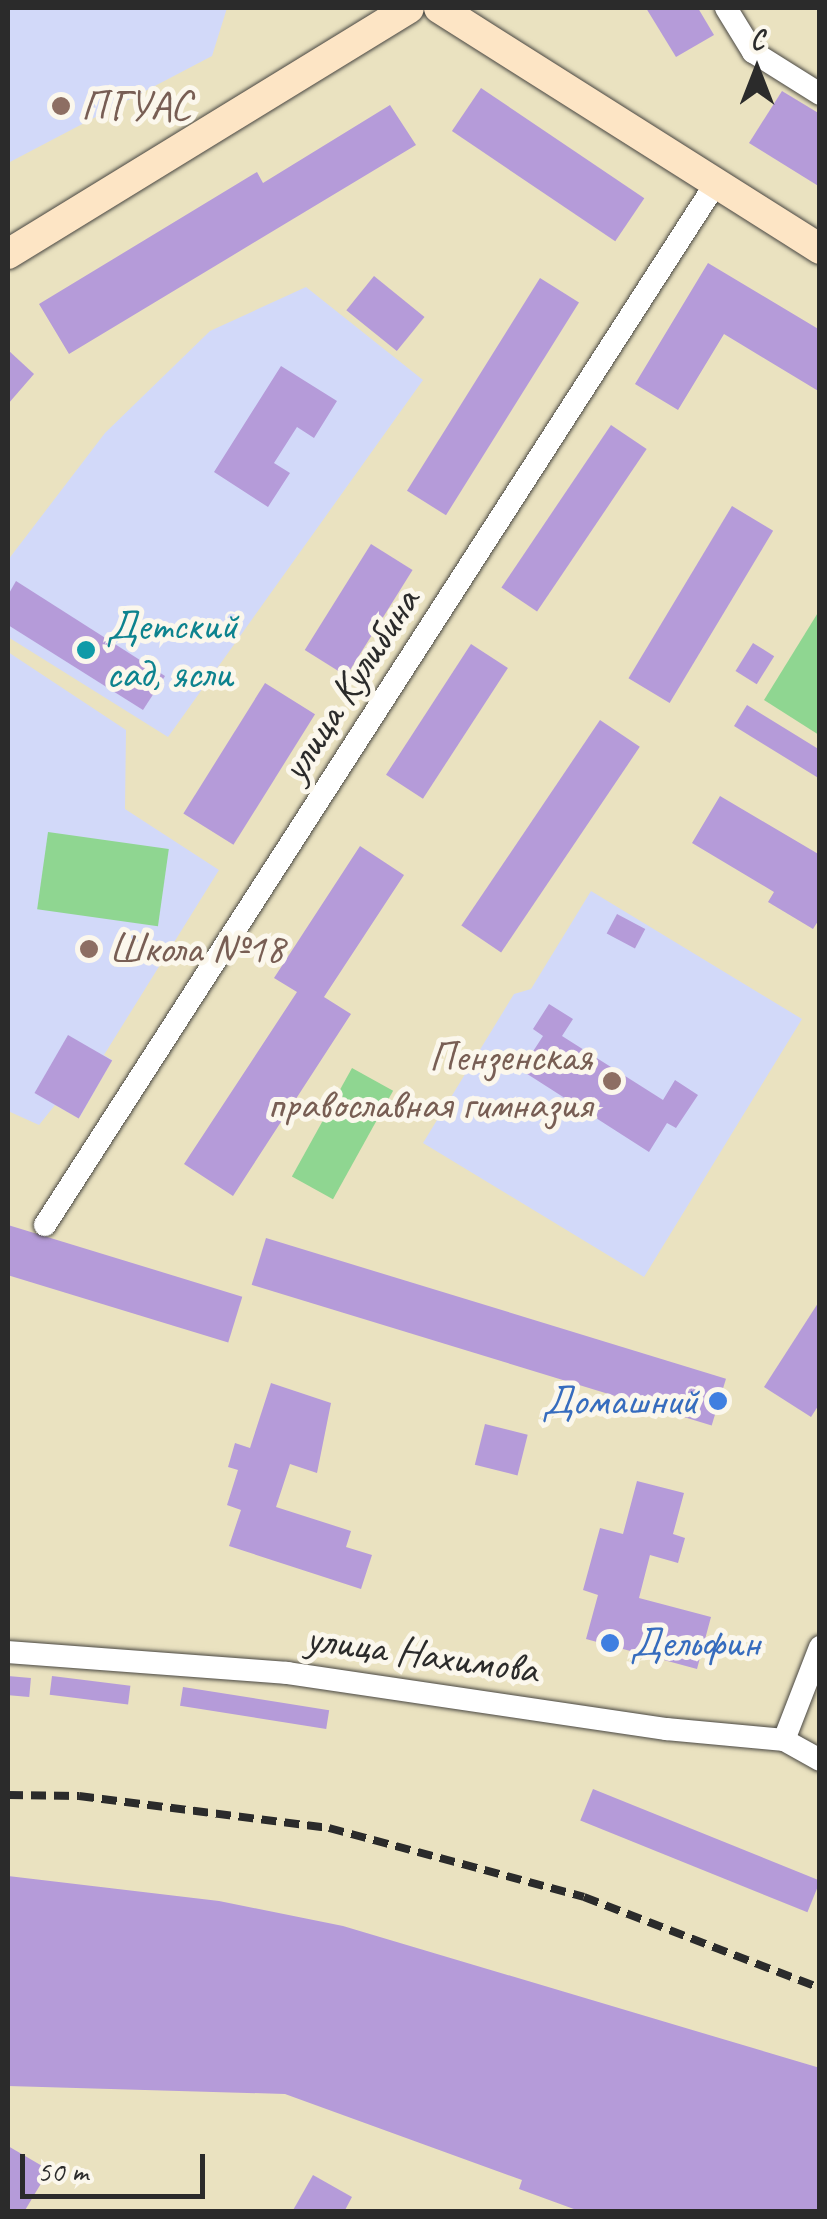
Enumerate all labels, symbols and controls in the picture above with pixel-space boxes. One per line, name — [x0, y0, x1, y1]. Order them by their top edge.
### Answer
north arrow — [707, 20, 807, 120]
text: С — [750, 22, 764, 57]
place label: ПГУАС — [81, 81, 191, 131]
marker: ПГУАС — [50, 95, 72, 117]
street label: улица Кулибина — [269, 579, 431, 791]
place label: Детский сад, ясли — [106, 601, 238, 700]
marker: Детский сад, ясли — [75, 639, 97, 661]
place label: Школа №18 — [109, 924, 284, 974]
marker: Школа №18 — [78, 938, 100, 960]
place label: Пензенская православная гимназия — [270, 1032, 592, 1130]
marker: Пензенская православная гимназия — [601, 1070, 623, 1092]
place label: Домашний — [542, 1376, 698, 1426]
marker: Домашний — [707, 1390, 729, 1412]
street label: улица Нахимова — [302, 1613, 542, 1695]
place label: Дельфин — [630, 1618, 760, 1668]
marker: Дельфин — [599, 1632, 621, 1654]
scale bar — [25, 2134, 210, 2196]
text: 50 m — [37, 2152, 88, 2190]

